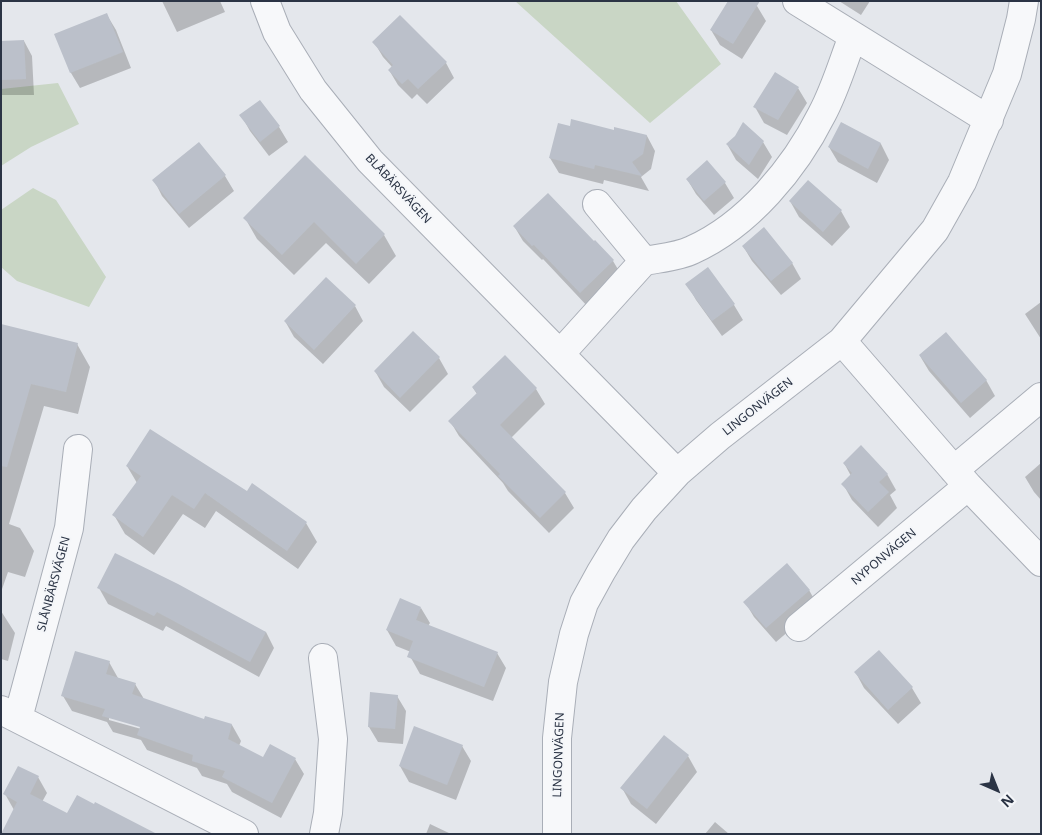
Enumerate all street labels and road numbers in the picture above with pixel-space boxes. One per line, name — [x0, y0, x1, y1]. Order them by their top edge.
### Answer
street label: BLÅBÄRSVÄGEN — [362, 151, 434, 227]
street label: LINGONVÄGEN — [720, 375, 796, 439]
street label: NYPONVÄGEN — [849, 526, 919, 588]
street label: SLÅNBÄRSVÄGEN — [34, 535, 74, 633]
street label: LINGONVÄGEN — [550, 712, 568, 798]

